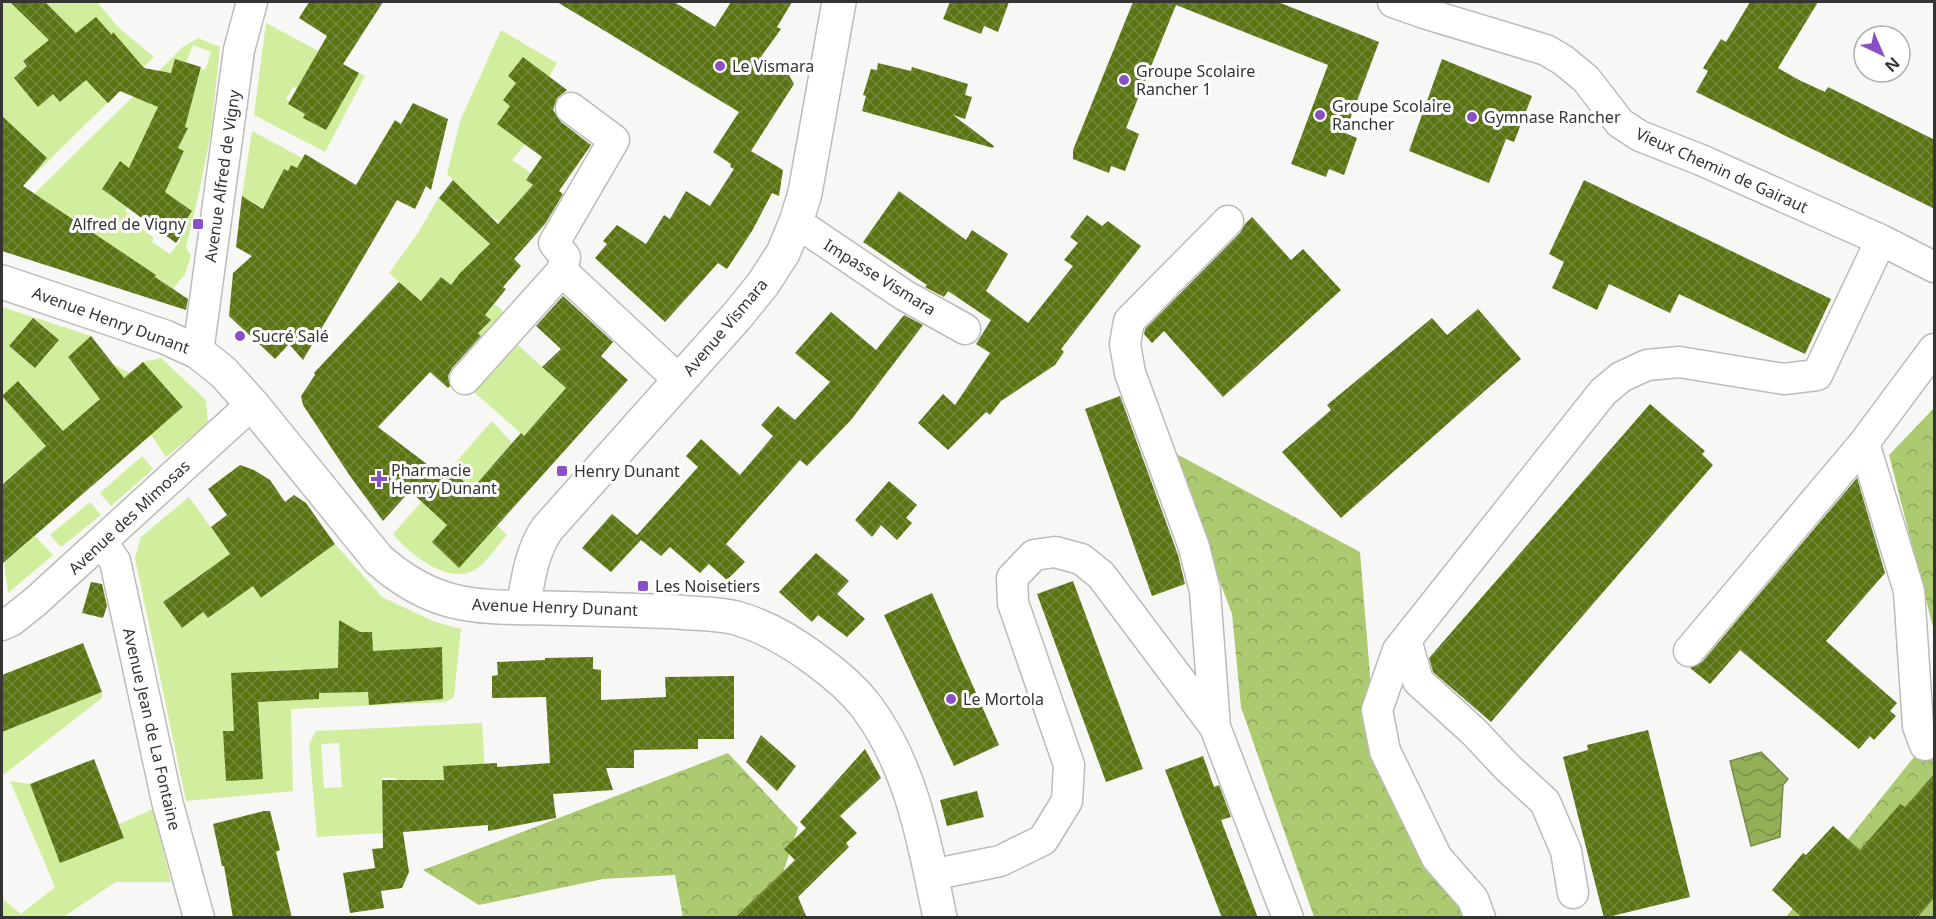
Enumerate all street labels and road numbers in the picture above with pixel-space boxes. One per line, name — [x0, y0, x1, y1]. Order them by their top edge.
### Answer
street label: Avenue Alfred de Vigny — [199, 87, 245, 264]
street label: Vieux Chemin de Gairaut — [1633, 122, 1812, 218]
street label: Impasse Vismara — [820, 234, 940, 320]
street label: Avenue Vismara — [678, 274, 772, 380]
street label: Avenue Henry Dunant — [29, 281, 193, 359]
street label: Avenue des Mimosas — [63, 455, 195, 579]
street label: Avenue Henry Dunant — [472, 593, 639, 621]
street label: Avenue Jean de La Fontaine — [118, 626, 186, 832]

